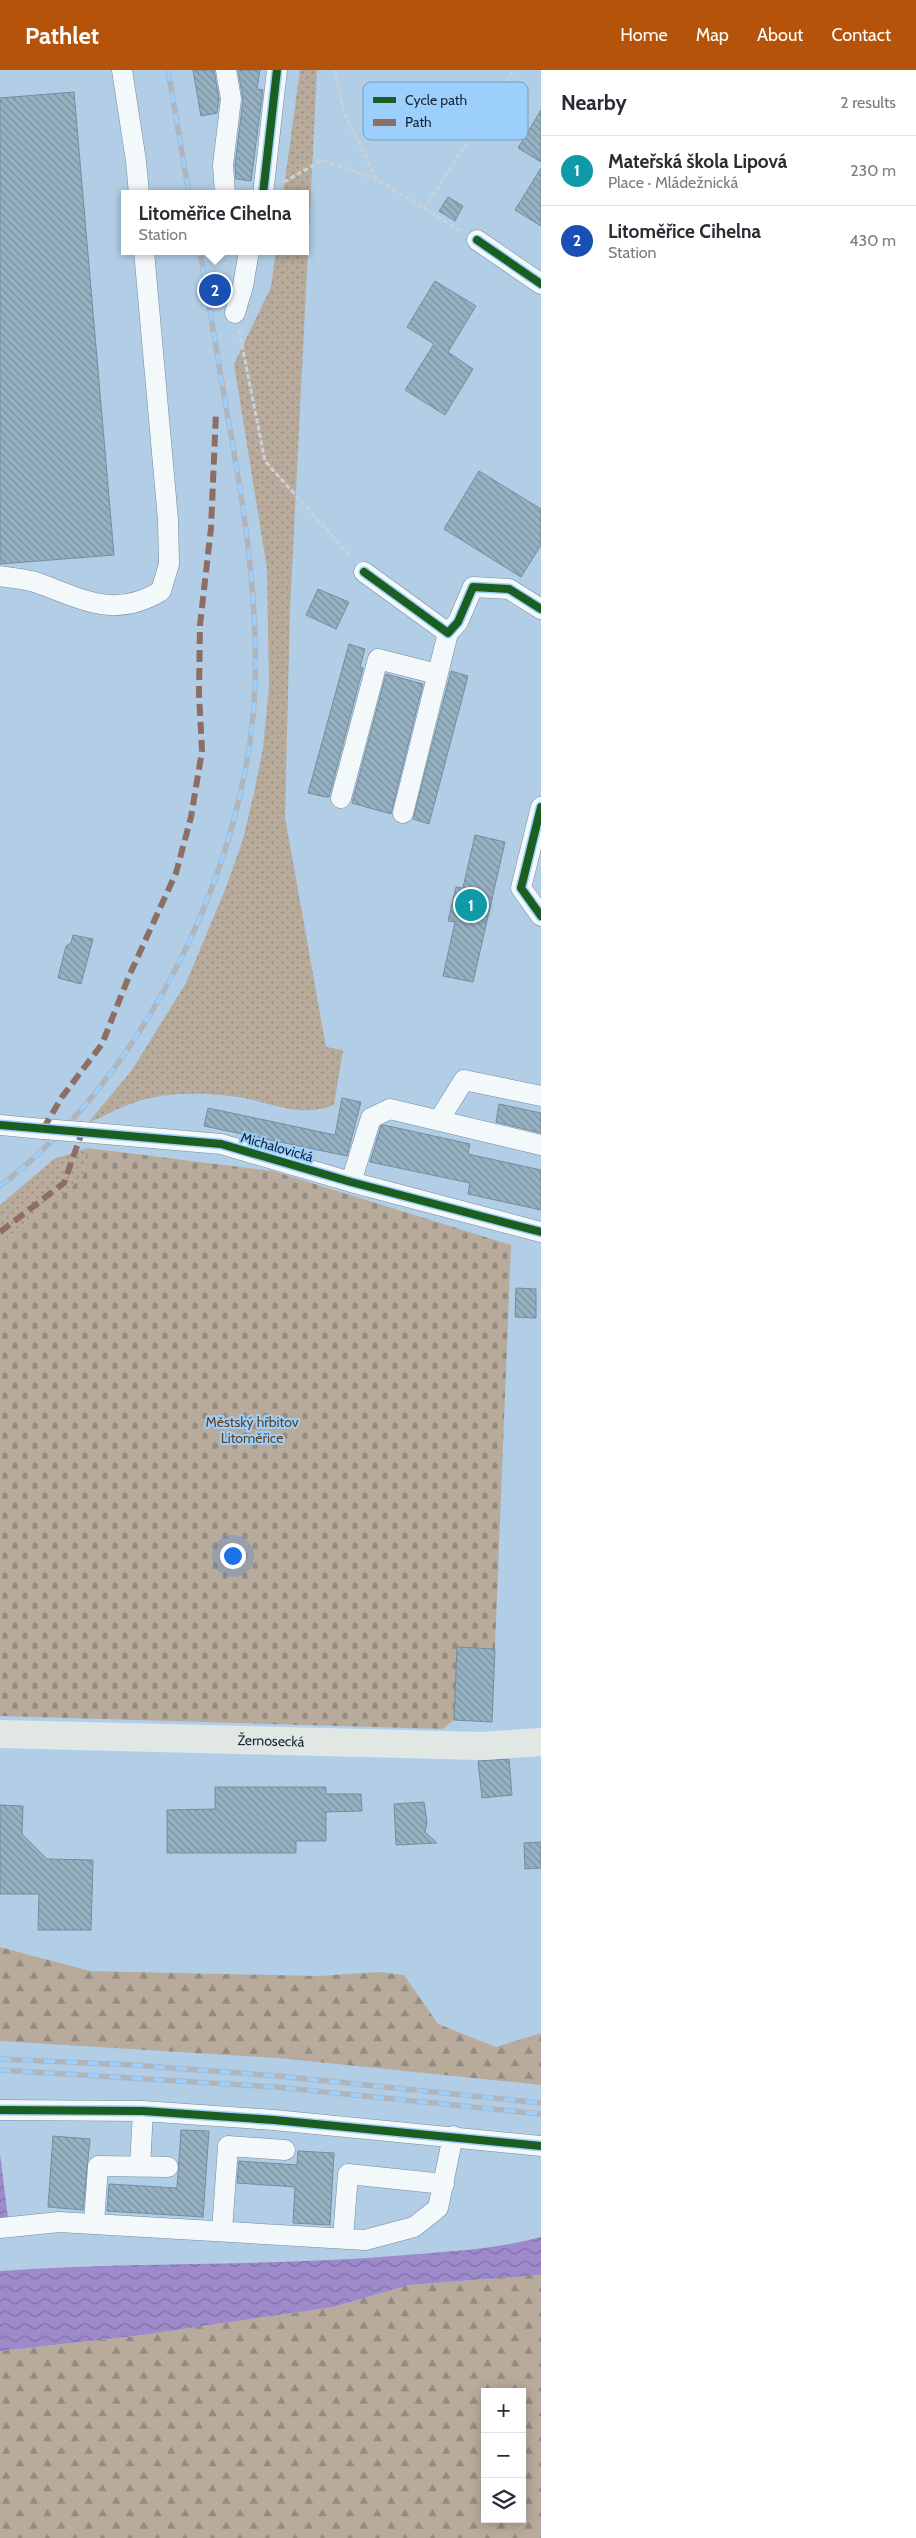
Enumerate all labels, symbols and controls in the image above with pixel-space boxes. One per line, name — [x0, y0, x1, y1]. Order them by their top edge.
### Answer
text: Pathlet — [25, 21, 99, 50]
text: Home — [620, 24, 668, 46]
text: Map — [696, 24, 729, 46]
text: About — [757, 24, 803, 46]
text: Contact — [831, 24, 891, 46]
legend — [363, 82, 528, 140]
text: Nearby — [561, 90, 627, 115]
text: Cycle path — [405, 91, 467, 109]
text: 2 results — [840, 93, 896, 112]
text: Path — [405, 113, 432, 131]
text: Mateřská škola Lipová — [608, 150, 787, 173]
text: 1 — [574, 161, 580, 180]
text: 230 m — [850, 161, 896, 180]
text: Place · Mládežnická — [608, 173, 738, 192]
popup — [121, 190, 309, 255]
text: Litoměřice Cihelna — [139, 202, 291, 225]
text: Litoměřice Cihelna — [608, 220, 761, 243]
text: Station — [139, 225, 187, 244]
text: 2 — [573, 231, 581, 250]
text: 430 m — [849, 231, 896, 250]
text: Station — [608, 243, 657, 262]
pin: 2 — [199, 271, 231, 309]
pin: 1 — [455, 886, 487, 924]
street label: Michalovická — [239, 1128, 316, 1166]
park label: Městský hřbitov Litoměřice — [205, 1413, 299, 1447]
your location — [220, 1543, 246, 1569]
street label: Žernosecká — [237, 1731, 305, 1751]
map controls — [481, 2388, 526, 2523]
button: + — [481, 2388, 526, 2433]
button: − — [481, 2433, 526, 2478]
button: layers — [481, 2478, 526, 2523]

